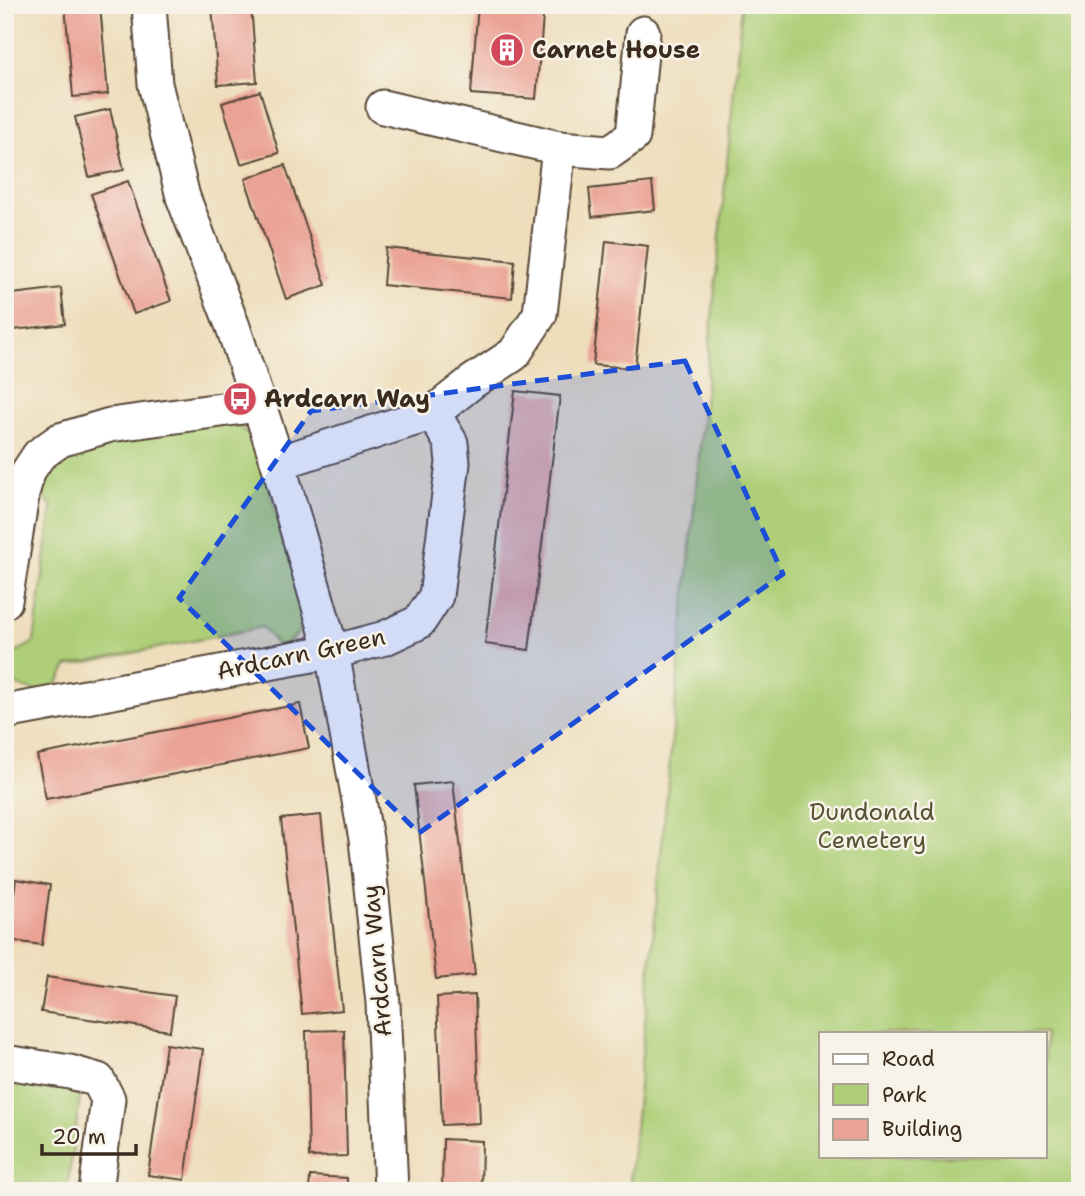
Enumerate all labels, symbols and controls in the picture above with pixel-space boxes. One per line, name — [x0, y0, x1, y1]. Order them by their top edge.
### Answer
building icon: Carnet House — [488, 31, 526, 69]
place label: Carnet House — [532, 34, 700, 66]
bus stop icon: Ardcarn Way — [221, 380, 259, 418]
place label: Ardcarn Way — [264, 383, 430, 415]
street label: Ardcarn Green — [214, 621, 388, 687]
park label: Dundonald Cemetery — [809, 796, 935, 856]
street label: Ardcarn Way — [354, 884, 400, 1038]
legend — [819, 1032, 1046, 1158]
text: Road — [882, 1045, 935, 1073]
text: Park — [882, 1081, 927, 1109]
scale bar — [42, 1112, 136, 1156]
text: Building — [882, 1115, 962, 1143]
text: 20 m — [52, 1123, 106, 1151]

